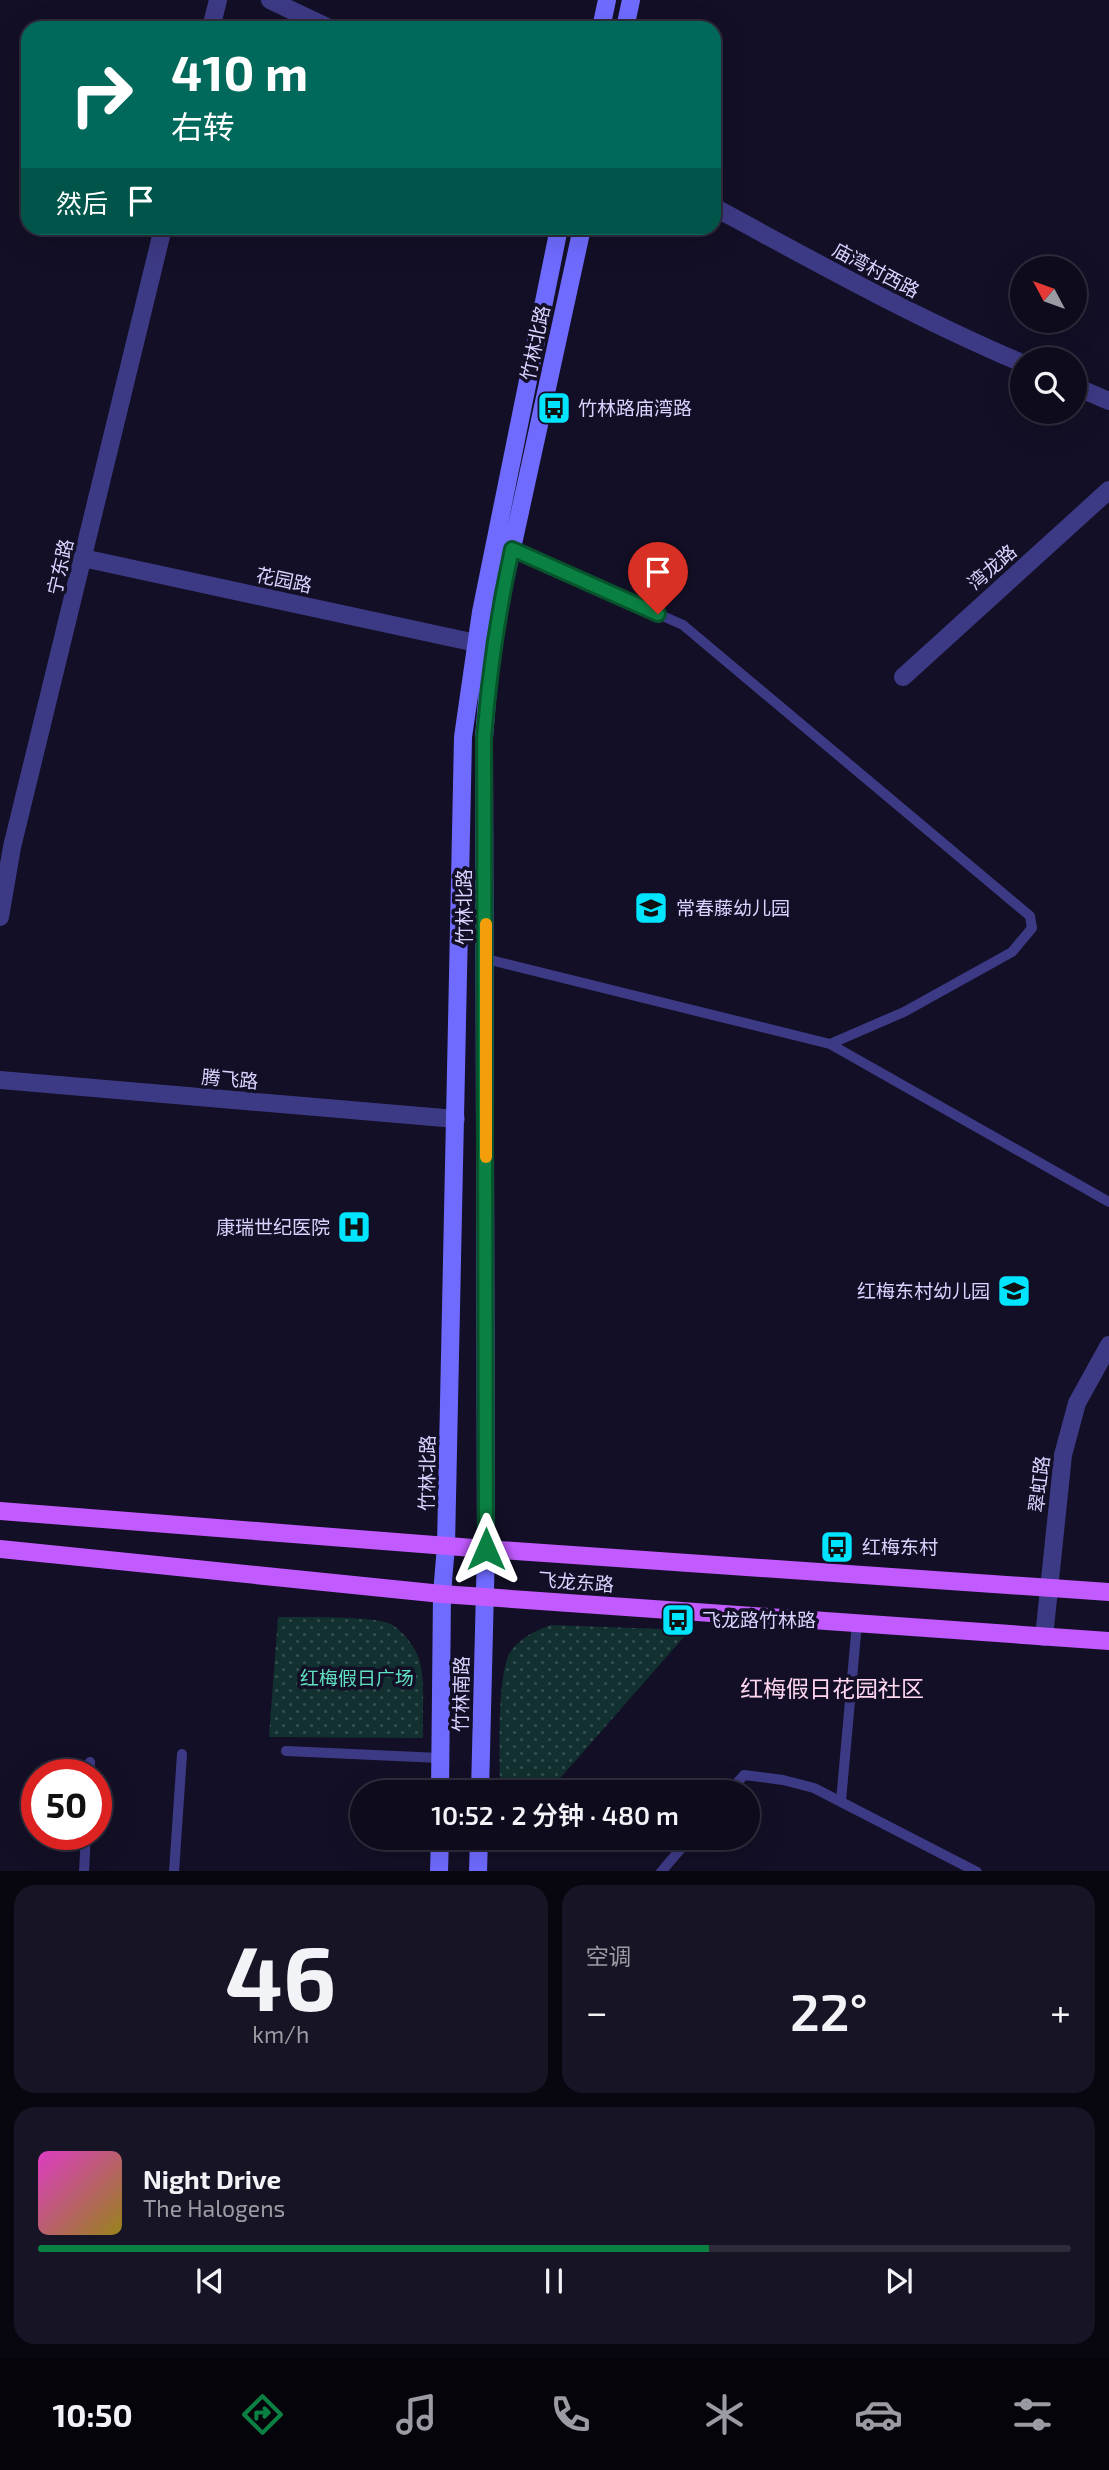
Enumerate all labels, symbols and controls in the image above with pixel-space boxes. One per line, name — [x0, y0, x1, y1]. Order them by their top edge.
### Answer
text: 410 m — [171, 42, 308, 101]
icon: right — [56, 49, 147, 140]
text: 右转 — [171, 107, 235, 145]
icon: arrive — [122, 182, 160, 220]
text: 然后 — [56, 187, 108, 218]
street label: 庙湾村西路 — [829, 237, 924, 302]
north arrow — [1010, 256, 1087, 332]
map controls — [1010, 256, 1087, 424]
street label: 竹林北路 — [515, 303, 554, 382]
button: search — [1010, 347, 1087, 424]
bus stop icon: 竹林路庙湾路 — [535, 389, 573, 427]
place label: 竹林路庙湾路 — [578, 396, 692, 419]
street label: 宁东路 — [42, 537, 77, 597]
street label: 湾龙路 — [963, 539, 1021, 594]
pin — [628, 542, 688, 614]
icon: arrive — [639, 553, 677, 591]
street label: 花园路 — [254, 562, 314, 597]
street label: 竹林北路 — [452, 869, 475, 945]
school or university icon: 常春藤幼儿园 — [632, 889, 670, 927]
place label: 常春藤幼儿园 — [676, 896, 790, 919]
street label: 腾飞路 — [201, 1065, 259, 1092]
hospital icon: 康瑞世纪医院 — [335, 1208, 373, 1246]
place label: 康瑞世纪医院 — [216, 1215, 330, 1238]
school or university icon: 红梅东村幼儿园 — [995, 1272, 1033, 1310]
place label: 红梅东村幼儿园 — [857, 1279, 990, 1302]
street label: 竹林北路 — [414, 1435, 439, 1511]
street label: 翠虹路 — [1024, 1454, 1053, 1514]
position arrow — [449, 1512, 523, 1586]
bus stop icon: 红梅东村 — [818, 1528, 856, 1566]
place label: 红梅东村 — [862, 1535, 938, 1558]
street label: 飞龙东路 — [537, 1567, 615, 1596]
bus stop icon: 飞龙路竹林路 — [659, 1601, 697, 1639]
place label: 飞龙路竹林路 — [702, 1608, 816, 1631]
street label: 竹林南路 — [448, 1656, 473, 1732]
park label: 红梅假日广场 — [300, 1666, 414, 1689]
district label: 红梅假日花园社区 — [740, 1674, 924, 1702]
speed limit sign: 50 — [21, 1759, 112, 1850]
text: 10:52 · 2 分钟 · 480 m — [431, 1799, 679, 1830]
text: 46 — [225, 1920, 337, 2029]
text: 空调 — [586, 1942, 632, 1970]
text: 22° — [790, 1979, 868, 2041]
text: − — [586, 1988, 608, 2034]
text: + — [1050, 1988, 1071, 2034]
text: km/h — [252, 2020, 309, 2048]
text: Night Drive — [143, 2163, 281, 2194]
text: The Halogens — [143, 2194, 285, 2222]
icon: previous — [191, 2262, 229, 2300]
icon: pause — [535, 2262, 573, 2300]
icon: next — [880, 2262, 918, 2300]
icon: directions — [238, 2390, 287, 2439]
icon: music — [392, 2390, 441, 2439]
icon: phone — [546, 2390, 595, 2439]
icon: climate — [700, 2390, 749, 2439]
icon: car — [854, 2390, 903, 2439]
icon: filters — [1008, 2390, 1057, 2439]
text: 10:50 — [52, 2395, 133, 2433]

